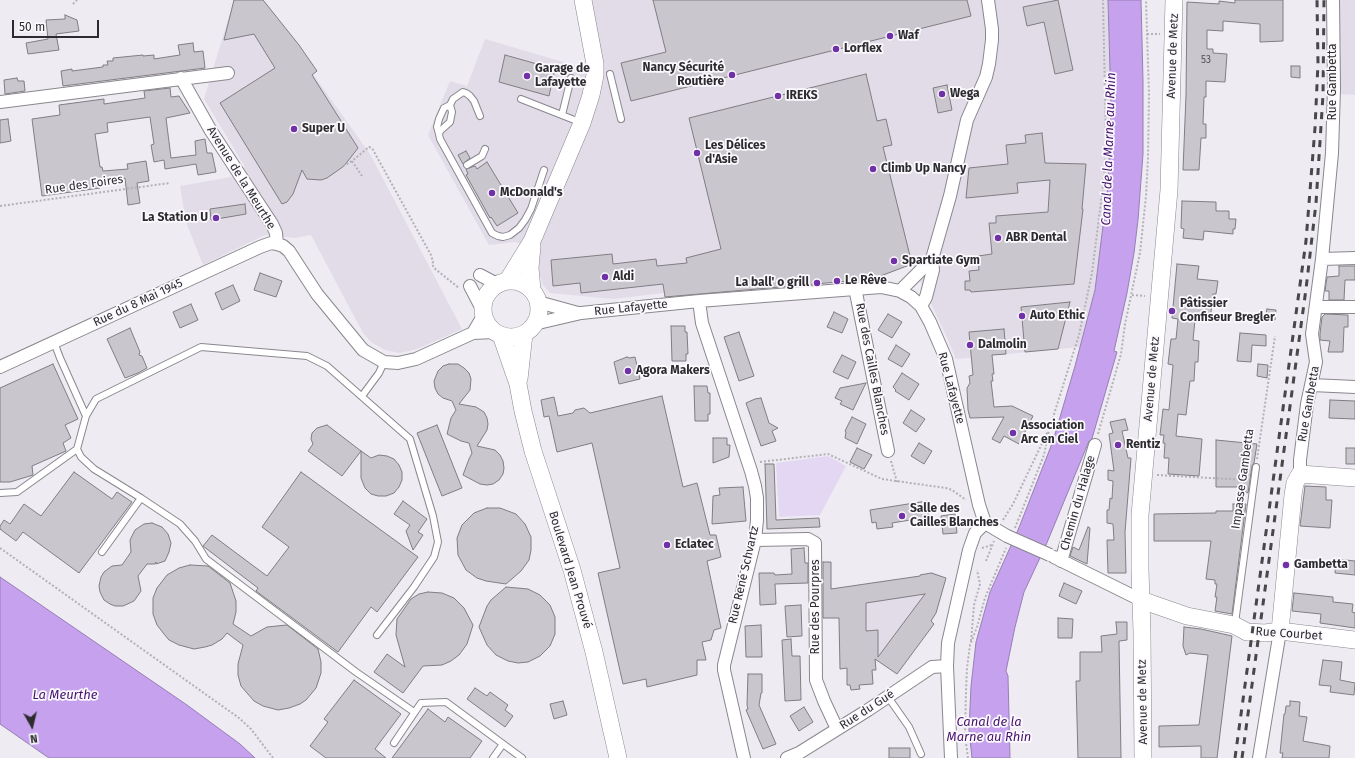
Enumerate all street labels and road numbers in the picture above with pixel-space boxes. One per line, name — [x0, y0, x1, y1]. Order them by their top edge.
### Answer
street label: Avenue de Metz — [1164, 13, 1182, 99]
street label: Rue Gambetta — [1326, 43, 1340, 121]
street label: Avenue de la Meurthe — [204, 124, 278, 232]
street label: Rue des Foires — [44, 172, 124, 198]
street label: Rue du 8 Mai 1945 — [91, 276, 185, 330]
street label: Rue Lafayette — [594, 297, 668, 319]
street label: Rue des Cailles Blanches — [852, 302, 892, 436]
street label: Avenue de Metz — [1141, 336, 1163, 422]
street label: Rue Lafayette — [934, 350, 968, 426]
street label: Rue Gambetta — [1295, 365, 1323, 443]
street label: Impasse Gambetta — [1229, 428, 1257, 530]
street label: Chemin du Halage — [1058, 454, 1098, 552]
street label: Boulevard Jean Prouvé — [545, 509, 595, 631]
street label: Rue René Schvartz — [726, 525, 762, 625]
street label: Rue des Pourpres — [809, 559, 823, 655]
street label: Rue Courbet — [1255, 624, 1323, 644]
street label: Avenue de Metz — [1135, 659, 1151, 745]
street label: Rue du Gué — [837, 687, 897, 733]

